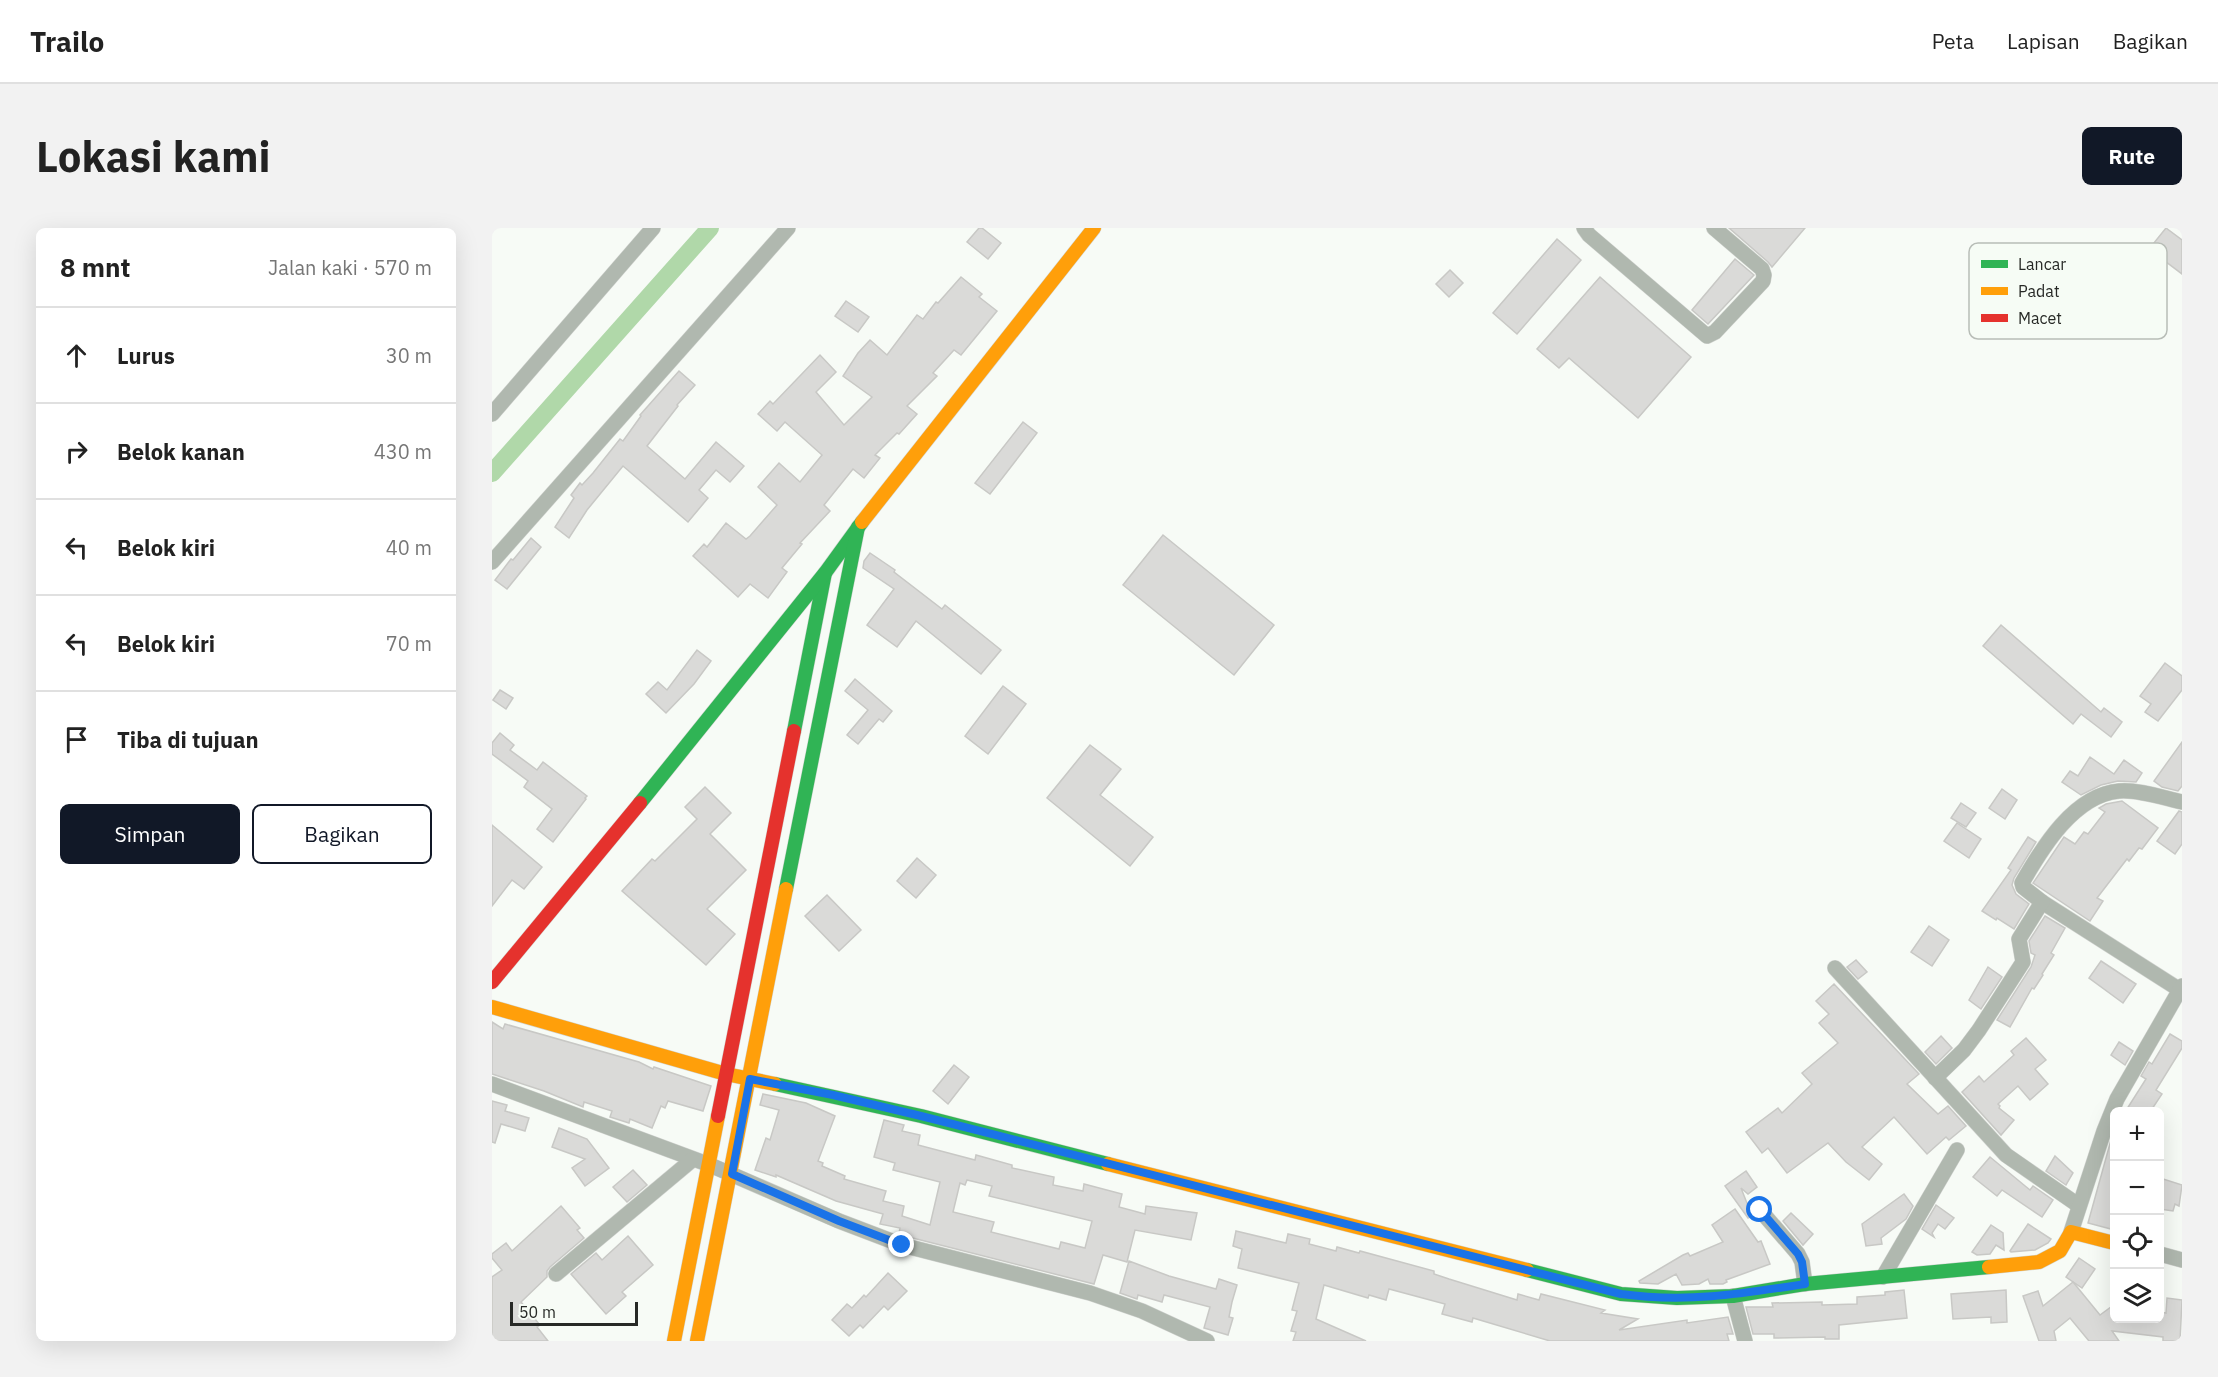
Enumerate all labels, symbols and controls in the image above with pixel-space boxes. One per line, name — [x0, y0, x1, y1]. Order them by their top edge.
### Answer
text: Trailo — [30, 23, 104, 60]
text: Peta — [1932, 27, 1974, 55]
text: Lapisan — [2007, 27, 2080, 55]
text: Bagikan — [2113, 27, 2188, 55]
button: Rute — [2082, 127, 2182, 185]
text: Lokasi kami — [36, 129, 270, 184]
legend — [1969, 243, 2167, 339]
text: 8 mnt — [60, 250, 130, 284]
text: Jalan kaki · 570 m — [268, 254, 432, 281]
text: Lancar — [2018, 254, 2066, 274]
text: Padat — [2018, 281, 2060, 301]
text: Macet — [2018, 308, 2062, 328]
icon: ahead — [60, 339, 93, 372]
text: Lurus — [117, 341, 175, 370]
text: 30 m — [386, 342, 432, 369]
icon: right — [60, 435, 93, 468]
text: Belok kanan — [117, 437, 245, 466]
text: 430 m — [374, 438, 432, 465]
icon: left — [60, 531, 93, 564]
text: Belok kiri — [117, 533, 215, 562]
text: 40 m — [386, 534, 432, 561]
icon: left — [60, 627, 93, 660]
text: Belok kiri — [117, 629, 215, 658]
text: 70 m — [386, 630, 432, 657]
icon: arrive — [60, 723, 93, 756]
text: Tiba di tujuan — [117, 725, 259, 754]
button: Simpan — [60, 804, 240, 864]
button: Bagikan — [252, 804, 432, 864]
map controls — [2110, 1107, 2164, 1323]
button: + — [2110, 1107, 2164, 1161]
button: − — [2110, 1161, 2164, 1215]
route start — [1746, 1196, 1772, 1222]
button: locate — [2110, 1215, 2164, 1269]
route end — [888, 1231, 914, 1257]
button: layers — [2110, 1269, 2164, 1323]
scale bar — [510, 1299, 638, 1326]
text: 50 m — [519, 1302, 556, 1322]

